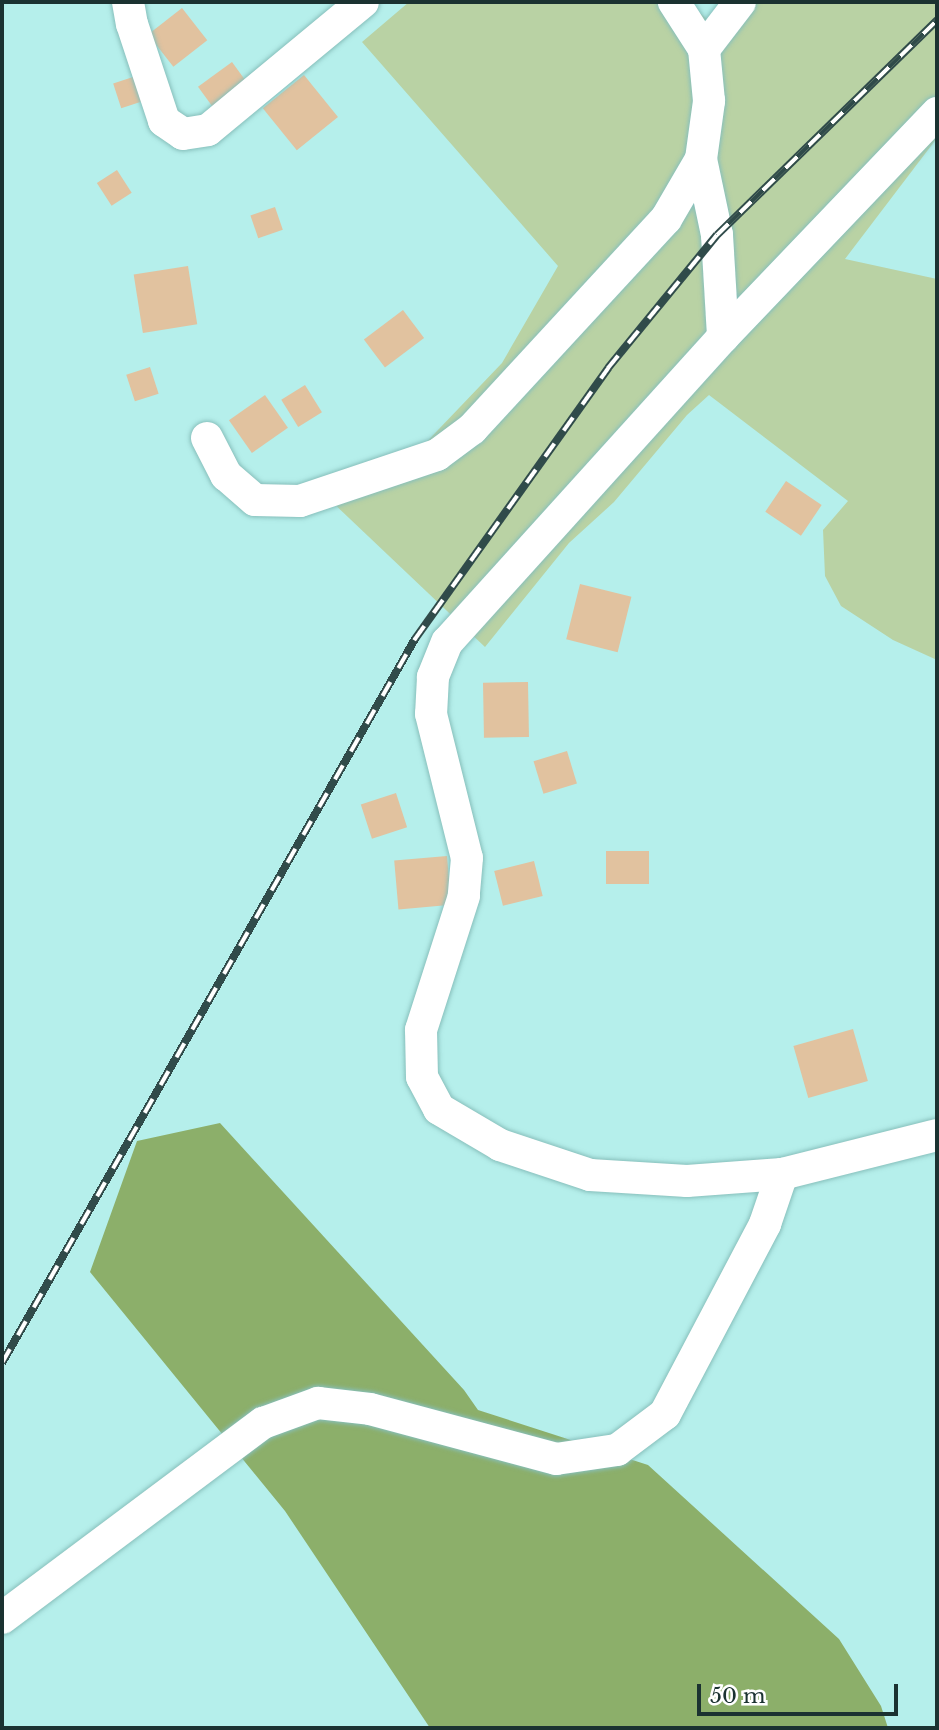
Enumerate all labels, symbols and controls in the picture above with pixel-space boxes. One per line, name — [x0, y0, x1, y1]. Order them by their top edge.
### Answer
scale bar — [701, 1670, 902, 1714]
text: 50 m — [710, 1683, 765, 1709]

